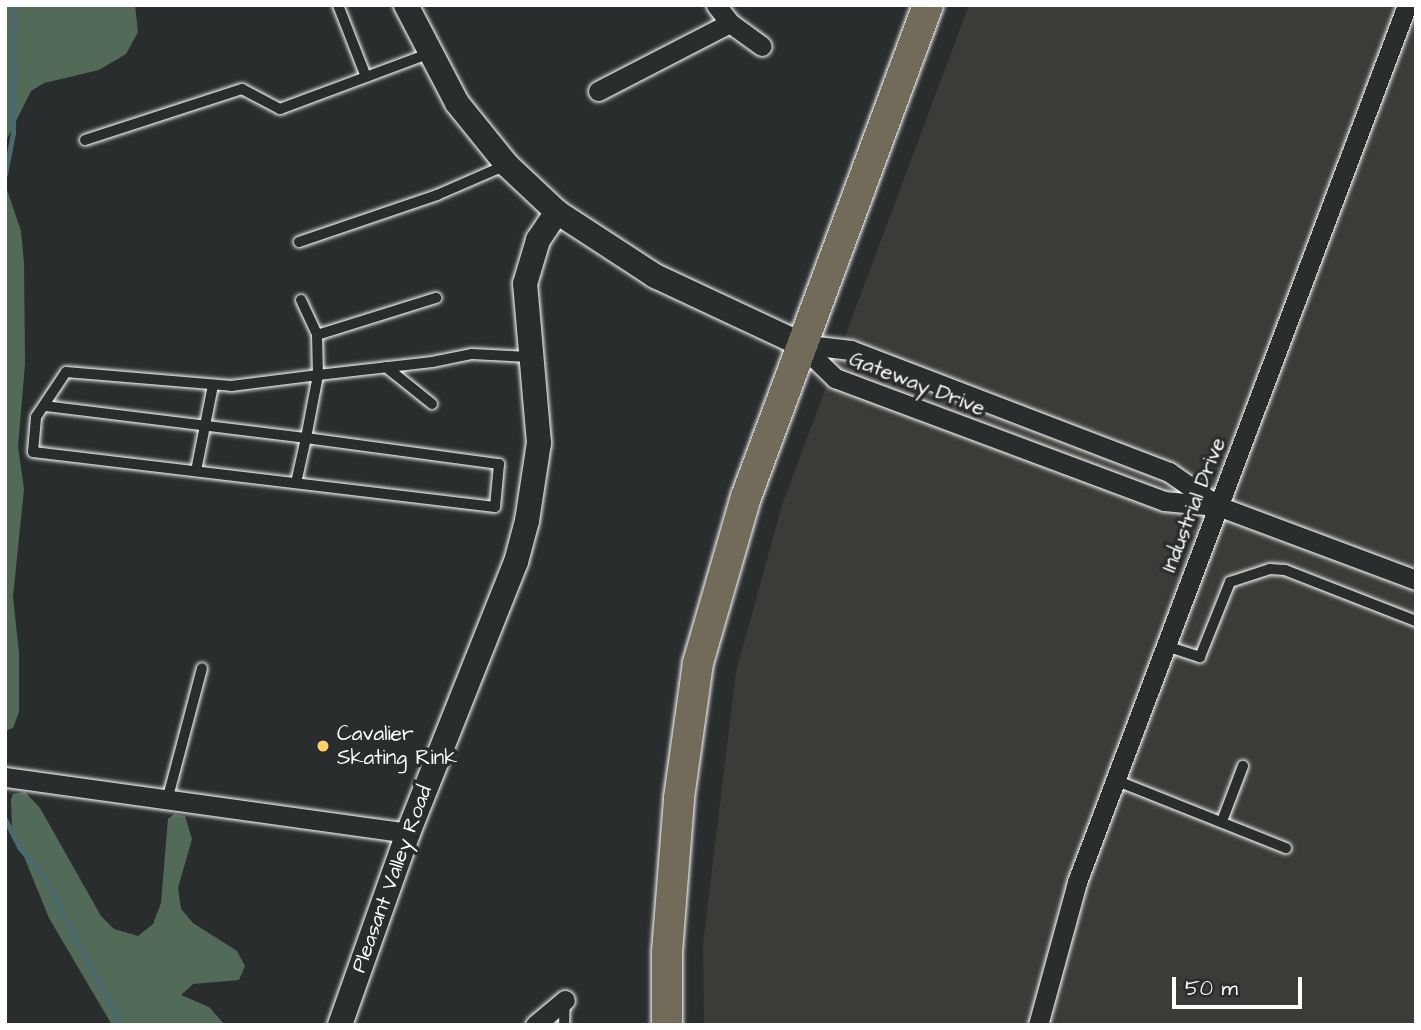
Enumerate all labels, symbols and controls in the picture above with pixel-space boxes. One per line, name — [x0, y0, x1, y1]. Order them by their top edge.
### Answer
street label: Gateway Drive — [846, 347, 988, 421]
street label: Industrial Drive — [1157, 434, 1231, 576]
place label: Cavalier Skating Rink — [337, 721, 457, 771]
marker: Cavalier Skating Rink — [315, 738, 331, 754]
street label: Pleasant Valley Road — [346, 782, 438, 976]
scale bar — [1176, 964, 1306, 1008]
text: 50 m — [1185, 974, 1238, 1003]

